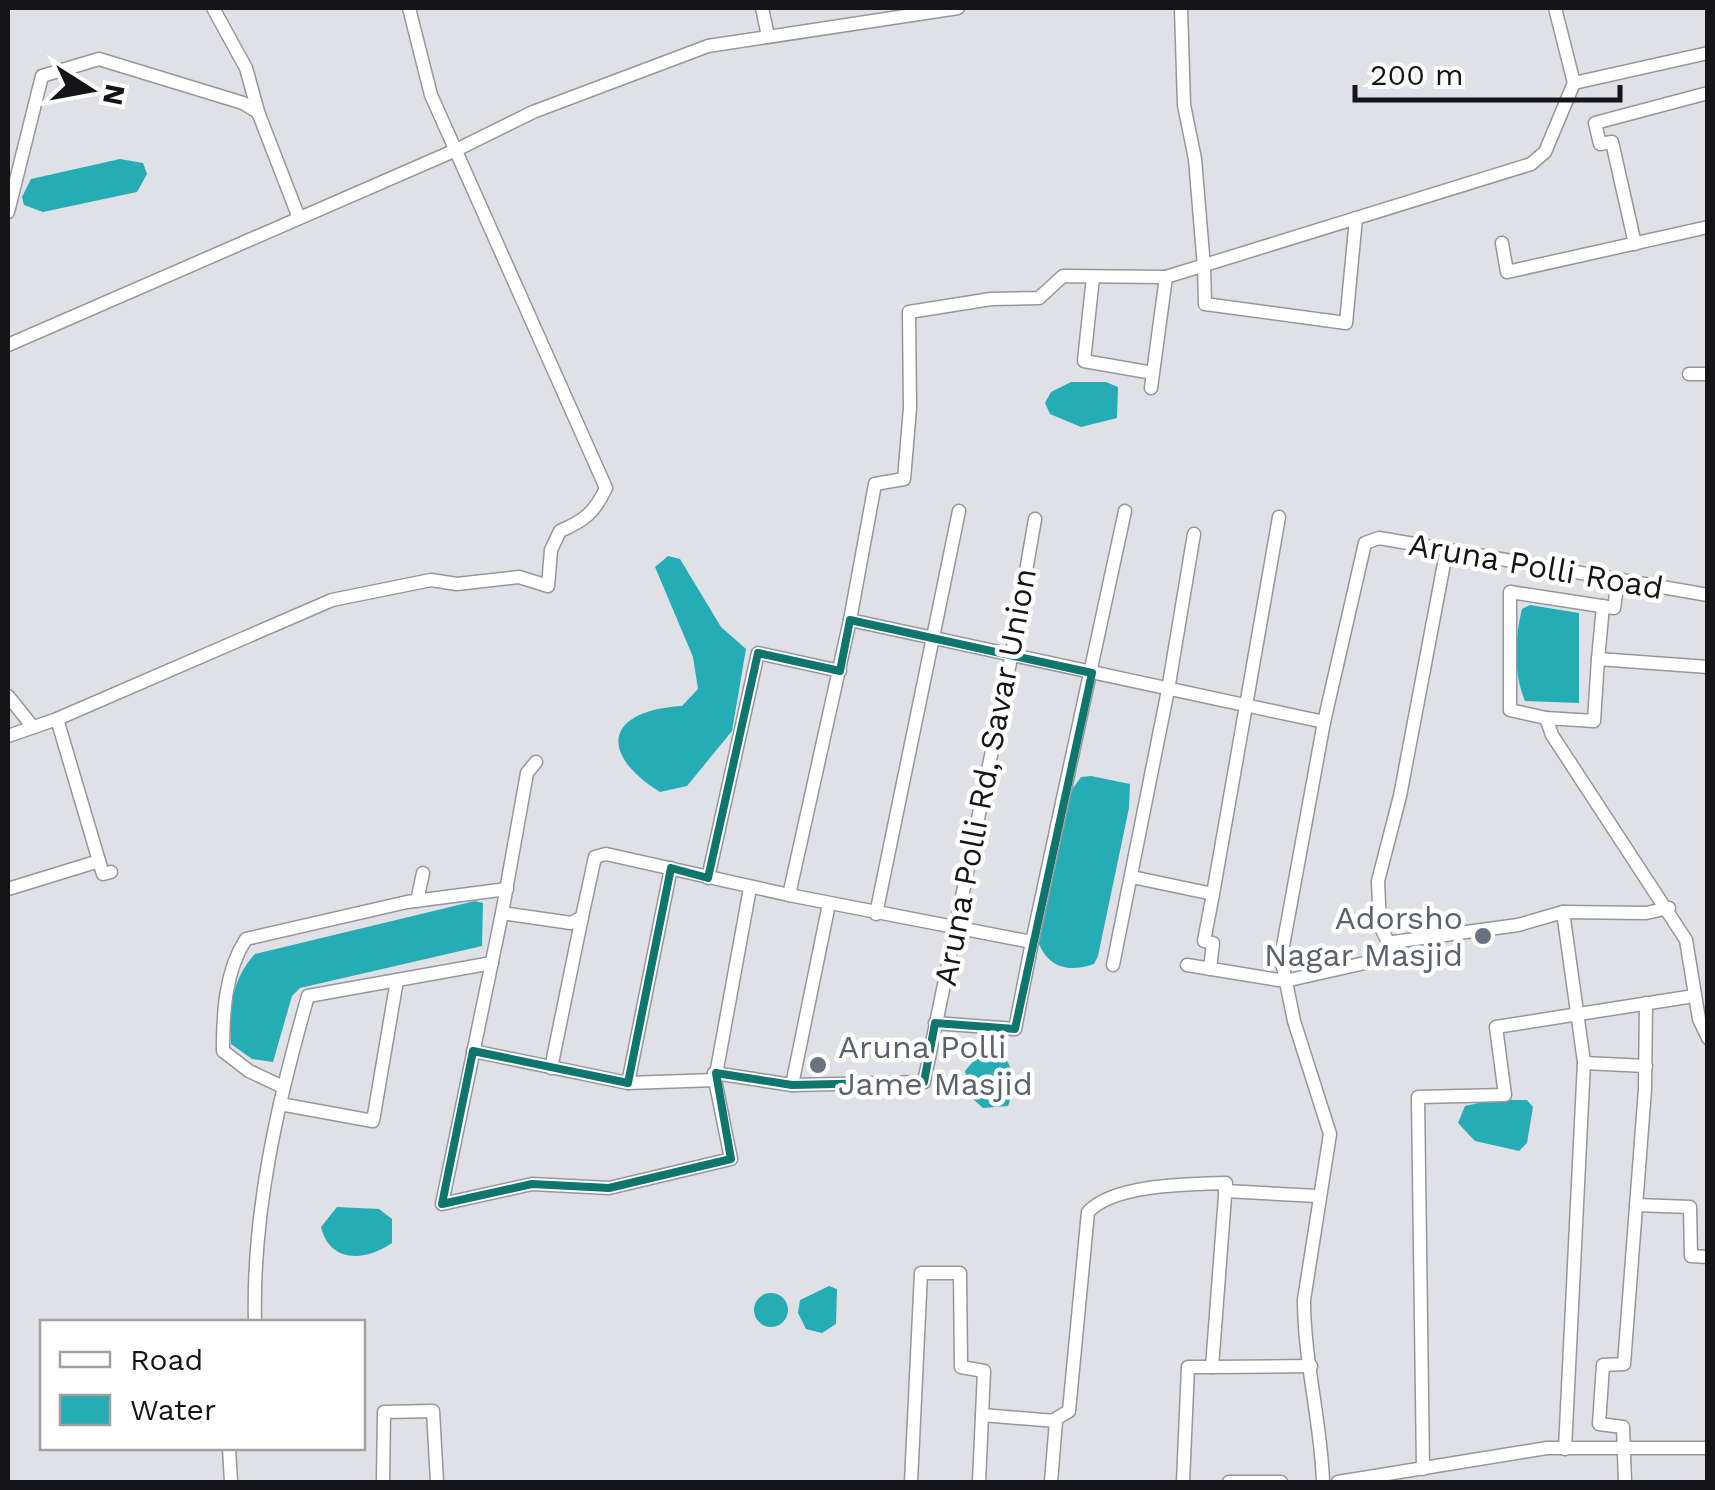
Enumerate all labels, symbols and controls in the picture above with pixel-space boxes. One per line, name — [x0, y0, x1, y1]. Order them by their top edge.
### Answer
north arrow — [40, 40, 140, 140]
scale bar — [1355, 40, 1620, 102]
text: 200 m — [1370, 57, 1464, 92]
text: N — [96, 81, 132, 108]
street label: Aruna Polli Road — [1406, 525, 1666, 607]
street label: Aruna Polli Rd, Savar Union — [926, 565, 1044, 989]
place label: Adorsho Nagar Masjid — [1264, 899, 1463, 974]
marker: Adorsho Nagar Masjid — [1472, 925, 1494, 947]
place label: Aruna Polli Jame Masjid — [838, 1028, 1033, 1103]
marker: Aruna Polli Jame Masjid — [807, 1054, 829, 1076]
legend — [40, 1320, 365, 1450]
text: Road — [130, 1342, 203, 1377]
text: Water — [130, 1392, 216, 1427]

